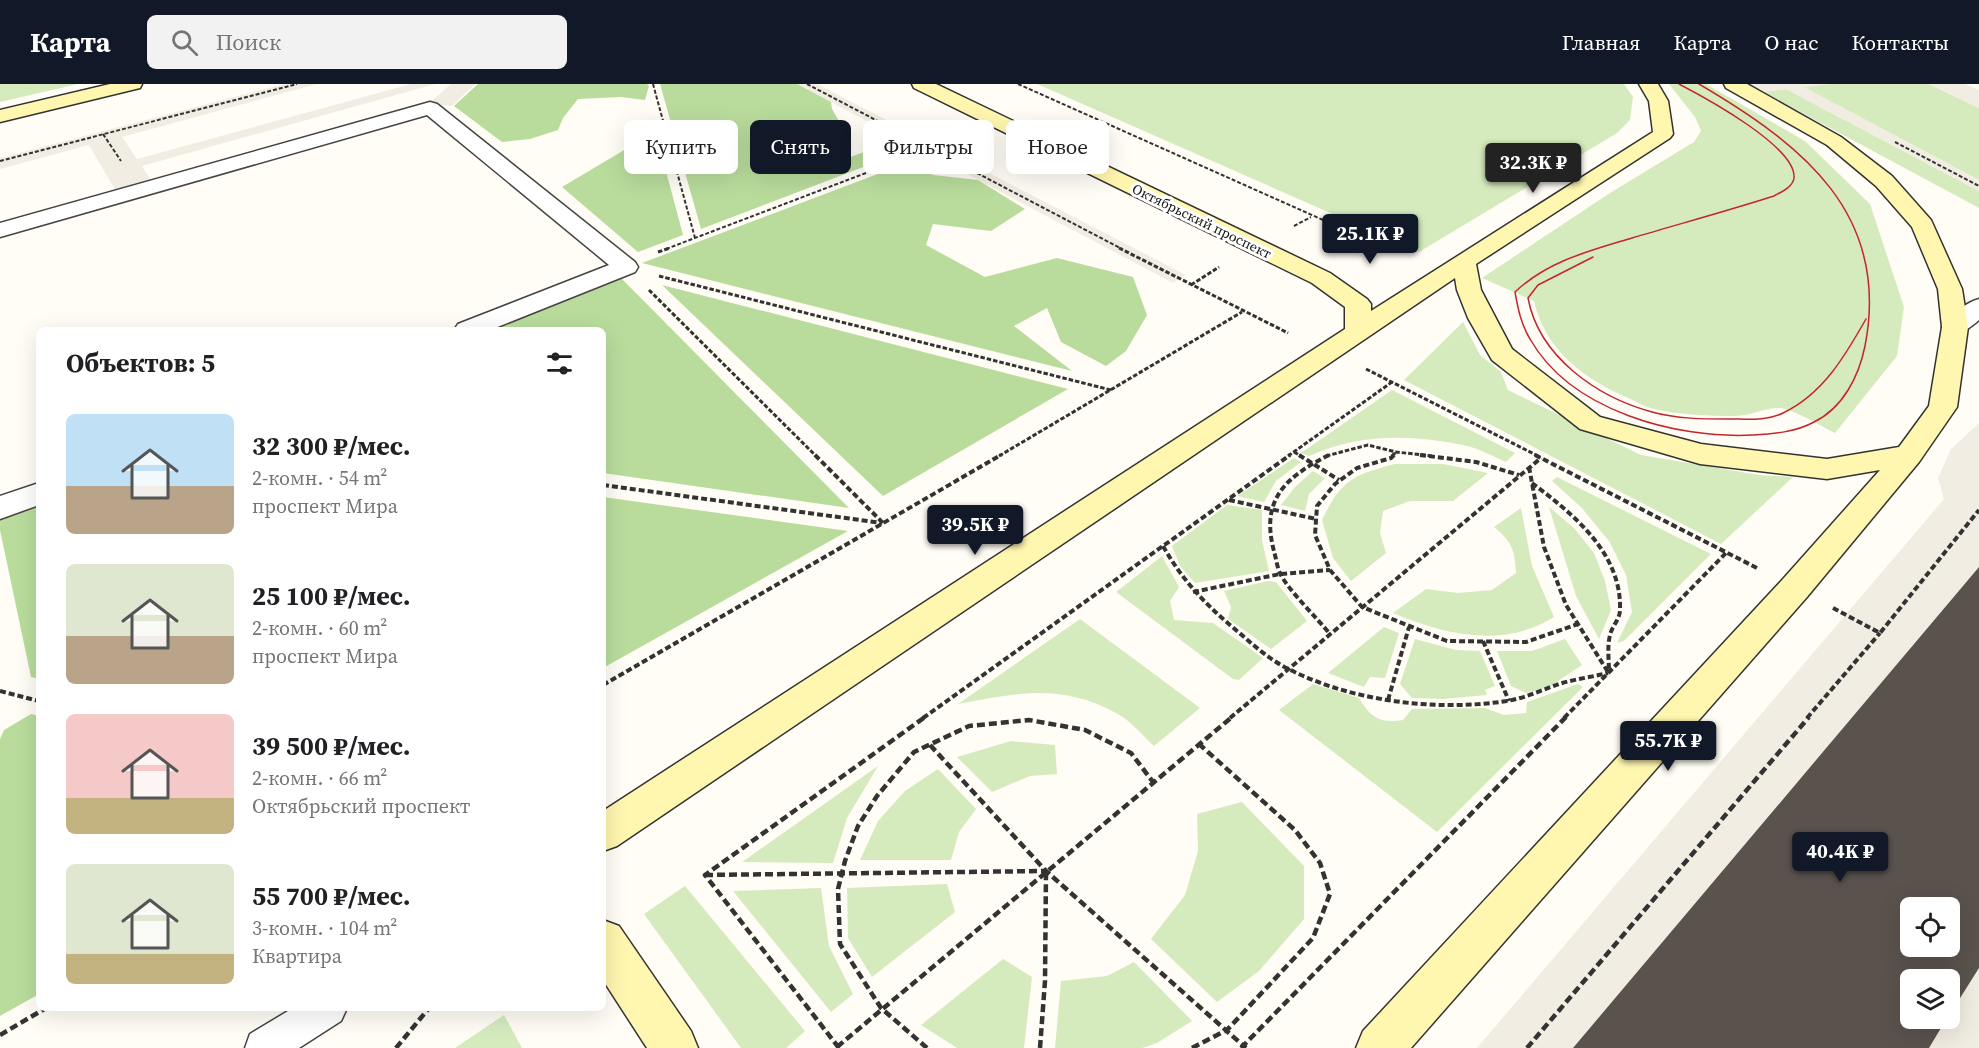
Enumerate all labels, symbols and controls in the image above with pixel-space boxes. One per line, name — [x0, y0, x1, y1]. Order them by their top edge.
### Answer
search box — [147, 15, 567, 69]
text: Карта — [30, 23, 111, 61]
icon: search — [168, 26, 201, 59]
text: Поиск — [216, 27, 281, 57]
text: Главная — [1562, 28, 1640, 57]
text: Карта — [1673, 28, 1731, 57]
text: О нас — [1764, 28, 1818, 57]
text: Контакты — [1851, 28, 1949, 57]
chip: Купить — [624, 120, 738, 174]
chip: Снять — [750, 120, 851, 174]
chip: Фильтры — [863, 120, 994, 174]
chip: Новое — [1006, 120, 1109, 174]
pin: 32.3K ₽ — [1478, 143, 1588, 194]
text: 32.3K ₽ — [1499, 148, 1567, 176]
street label: Октябрьский проспект — [1129, 179, 1276, 264]
pin: 25.1K ₽ — [1315, 214, 1425, 265]
text: 25.1K ₽ — [1336, 219, 1404, 247]
text: Объектов: 5 — [66, 345, 215, 381]
icon: filters — [543, 347, 576, 380]
text: 32 300 ₽/мес. — [252, 428, 411, 464]
icon: home — [114, 438, 186, 510]
text: 2-комн. · 54 m² — [252, 464, 387, 492]
text: проспект Мира — [252, 492, 398, 520]
pin: 39.5K ₽ — [920, 505, 1030, 556]
text: 39.5K ₽ — [941, 510, 1009, 538]
text: 25 100 ₽/мес. — [252, 578, 411, 614]
icon: home — [114, 588, 186, 660]
text: 2-комн. · 60 m² — [252, 614, 387, 642]
text: проспект Мира — [252, 642, 398, 670]
pin: 55.7K ₽ — [1613, 721, 1723, 772]
text: 55.7K ₽ — [1634, 726, 1702, 754]
text: 39 500 ₽/мес. — [252, 728, 411, 764]
icon: home — [114, 738, 186, 810]
text: 2-комн. · 66 m² — [252, 764, 387, 792]
text: Октябрьский проспект — [252, 792, 470, 820]
pin: 40.4K ₽ — [1785, 832, 1895, 883]
text: 40.4K ₽ — [1806, 837, 1874, 865]
text: 55 700 ₽/мес. — [252, 878, 411, 914]
icon: home — [114, 888, 186, 960]
map controls — [1900, 897, 1960, 1029]
button: locate — [1900, 897, 1960, 957]
text: 3-комн. · 104 m² — [252, 914, 397, 942]
text: Квартира — [252, 942, 342, 970]
button: layers — [1900, 969, 1960, 1029]

